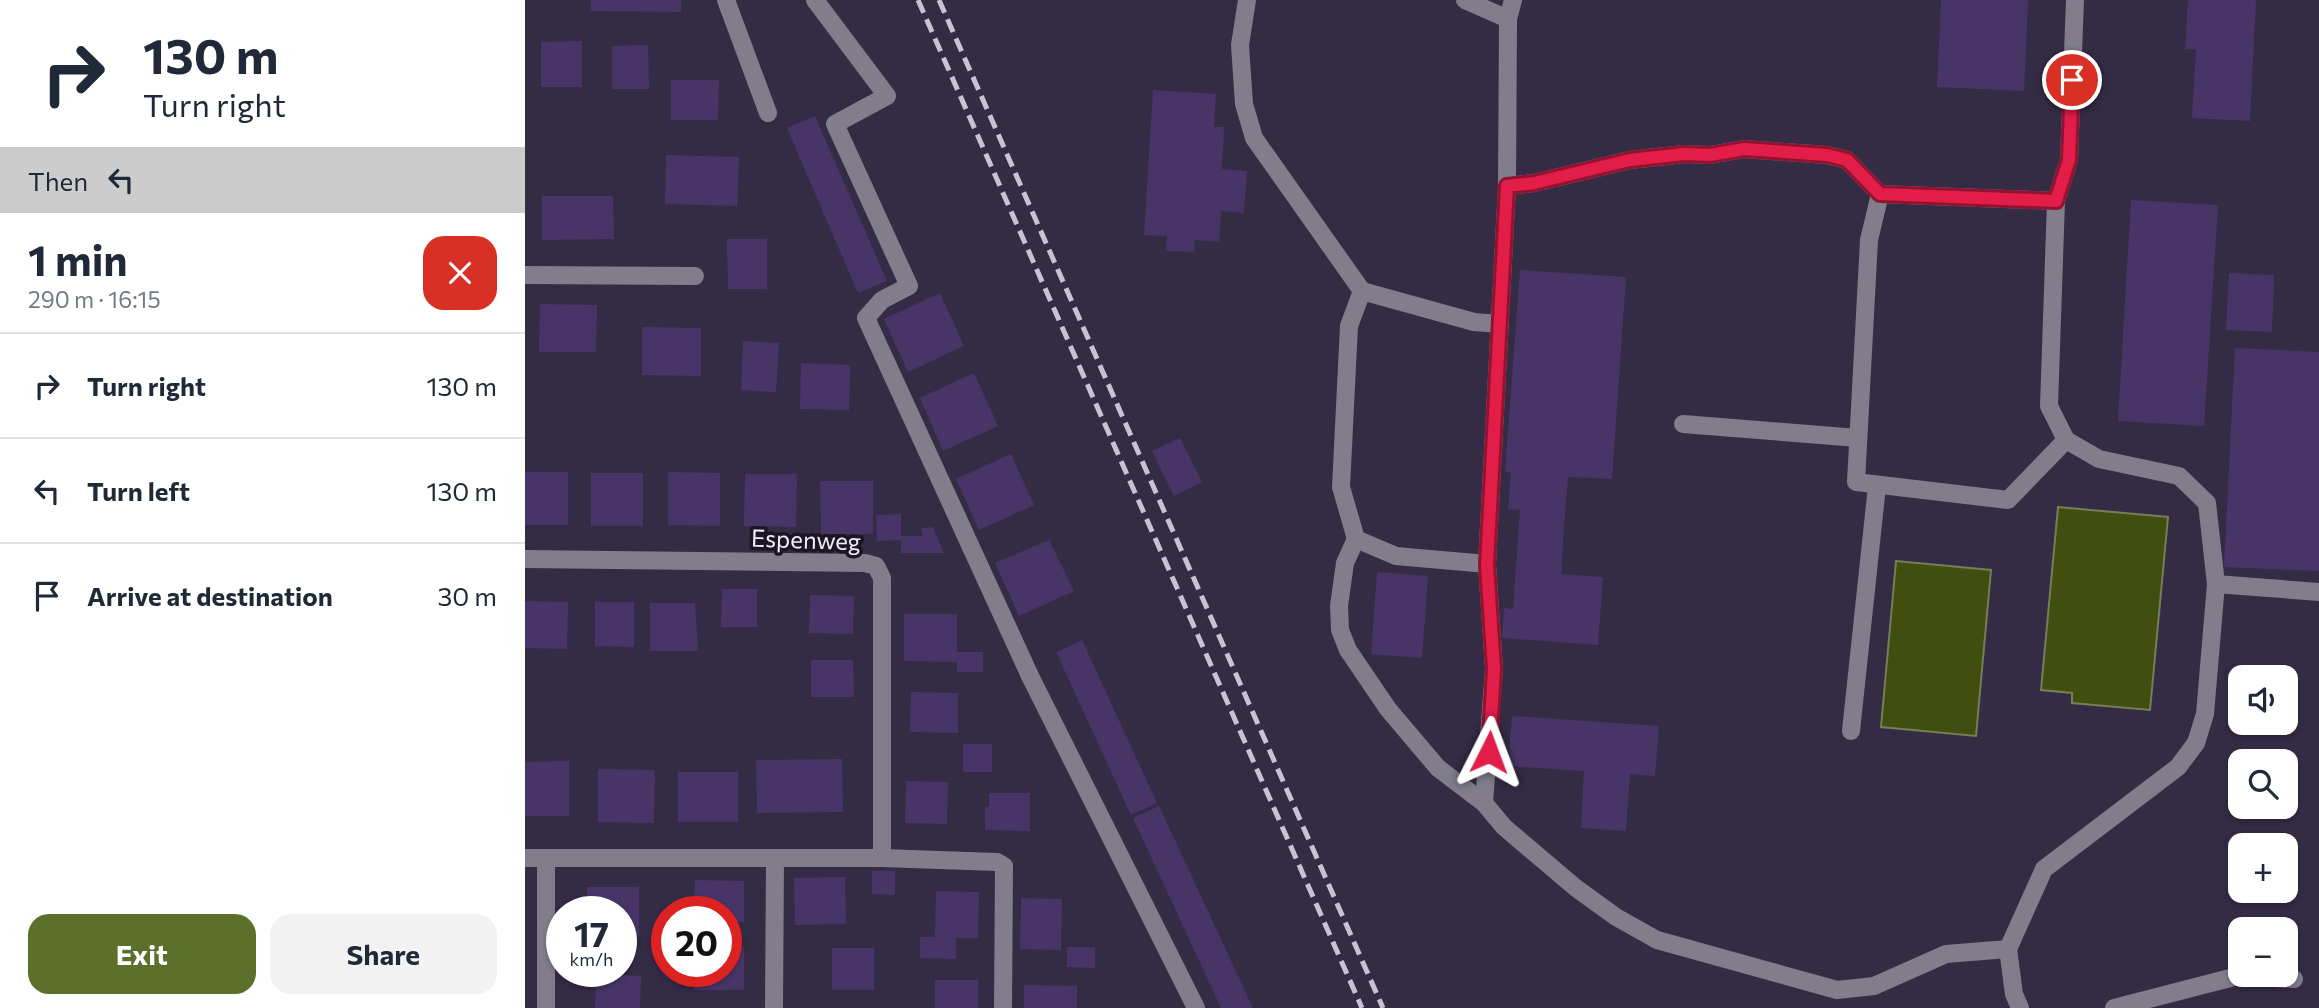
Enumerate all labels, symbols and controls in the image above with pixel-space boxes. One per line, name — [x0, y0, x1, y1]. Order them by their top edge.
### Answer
text: 130 m — [143, 24, 278, 84]
icon: right — [28, 28, 119, 119]
pin — [2042, 50, 2102, 110]
icon: arrive — [2053, 61, 2091, 99]
text: Turn right — [143, 84, 286, 124]
icon: left — [102, 161, 140, 199]
text: Then — [28, 165, 88, 196]
text: 1 min — [28, 233, 128, 285]
button: close — [423, 236, 497, 310]
text: 290 m · 16:15 — [28, 285, 161, 313]
icon: right — [28, 367, 66, 405]
text: Turn right — [87, 370, 206, 401]
text: 130 m — [426, 370, 497, 401]
icon: left — [28, 472, 66, 510]
text: Turn left — [87, 475, 190, 506]
text: 130 m — [426, 475, 497, 506]
street label: Espenweg — [751, 523, 861, 555]
icon: arrive — [28, 577, 66, 615]
text: Arrive at destination — [87, 580, 333, 611]
text: 30 m — [438, 580, 497, 611]
map controls — [2228, 665, 2298, 987]
button: sound — [2228, 665, 2298, 735]
position arrow — [1452, 715, 1526, 789]
button: search — [2228, 749, 2298, 819]
button: + — [2228, 833, 2298, 903]
speed limit sign: 20 — [651, 896, 742, 987]
text: 17 — [574, 911, 609, 954]
button: Exit — [28, 914, 256, 994]
button: Share — [270, 914, 497, 994]
button: − — [2228, 917, 2298, 987]
text: km/h — [570, 948, 613, 970]

